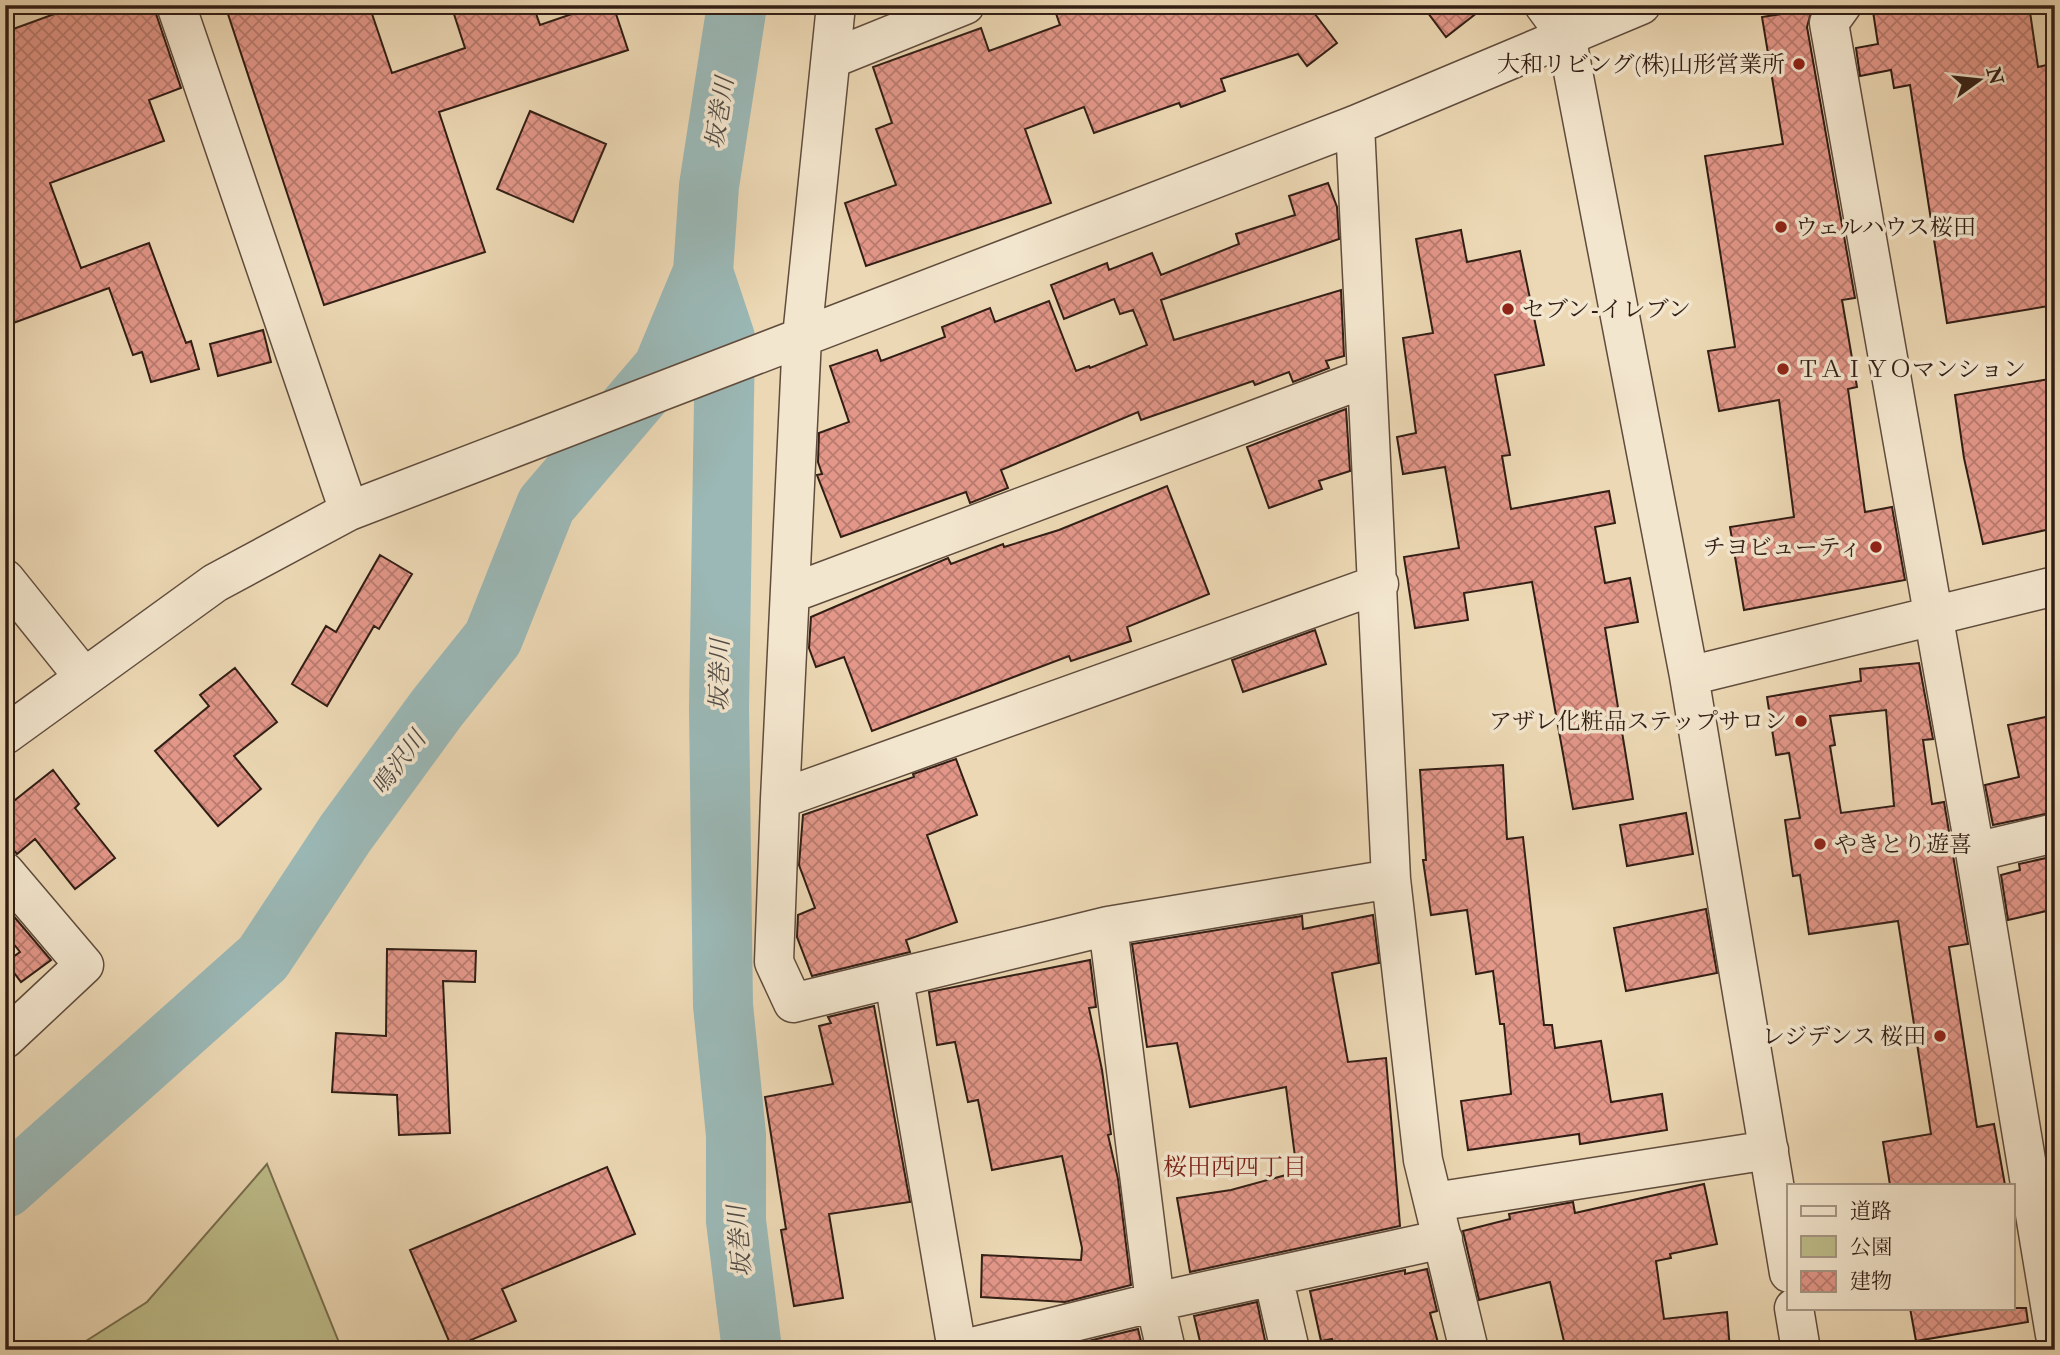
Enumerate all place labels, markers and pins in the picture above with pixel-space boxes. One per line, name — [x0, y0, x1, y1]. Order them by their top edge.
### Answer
place label: 大和リビング(株)山形営業所 — [1497, 50, 1785, 79]
marker: 大和リビング(株)山形営業所 — [1791, 56, 1807, 72]
place label: ウェルハウス桜田 — [1795, 213, 1976, 242]
marker: ウェルハウス桜田 — [1773, 219, 1789, 235]
place label: セブン-イレブン — [1522, 295, 1691, 324]
marker: セブン-イレブン — [1500, 301, 1516, 317]
place label: ＴＡＩＹＯマンション — [1797, 355, 2026, 384]
marker: ＴＡＩＹＯマンション — [1775, 361, 1791, 377]
place label: チヨビューティ — [1703, 533, 1862, 562]
marker: チヨビューティ — [1868, 539, 1884, 555]
place label: アザレ化粧品ステップサロン — [1489, 707, 1787, 736]
marker: アザレ化粧品ステップサロン — [1793, 713, 1809, 729]
place label: やきとり遊喜 — [1834, 830, 1972, 859]
marker: やきとり遊喜 — [1812, 836, 1828, 852]
place label: レジデンス 桜田 — [1762, 1022, 1926, 1051]
marker: レジデンス 桜田 — [1932, 1028, 1948, 1044]

